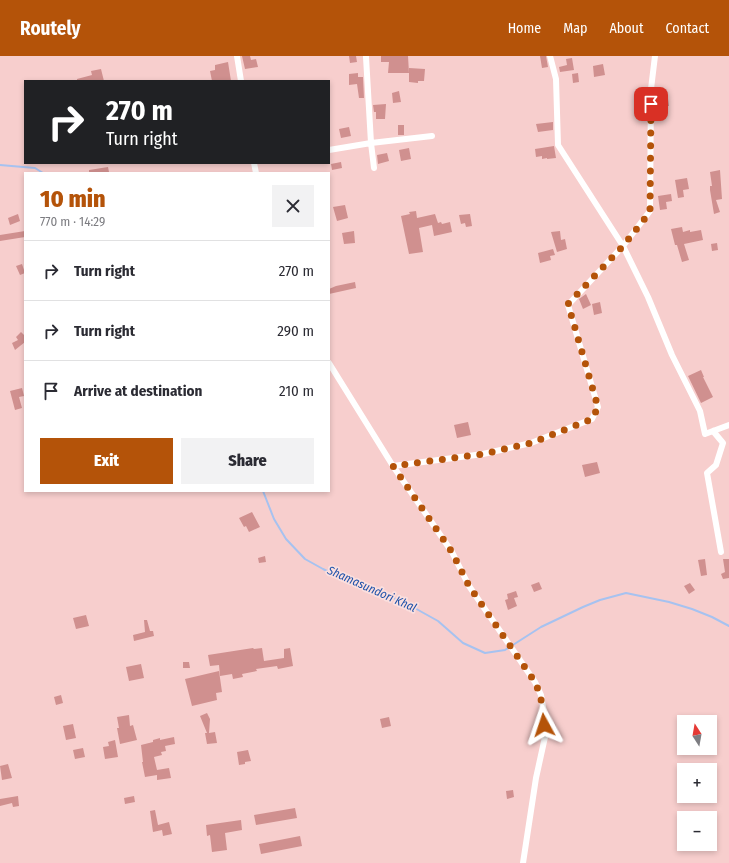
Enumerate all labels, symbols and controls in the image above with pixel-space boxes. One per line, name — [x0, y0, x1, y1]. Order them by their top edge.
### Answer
text: Routely — [20, 17, 80, 40]
text: Home — [508, 20, 541, 37]
text: Map — [563, 20, 587, 37]
text: About — [609, 20, 644, 37]
text: Contact — [666, 20, 709, 37]
pin — [634, 87, 668, 121]
icon: arrive — [640, 93, 662, 115]
text: 270 m — [106, 94, 173, 127]
icon: right — [40, 96, 92, 148]
text: Turn right — [106, 128, 178, 150]
text: 10 min — [40, 185, 106, 213]
button: close — [272, 185, 314, 227]
text: 770 m · 14:29 — [40, 214, 105, 229]
icon: right — [40, 260, 62, 282]
text: Turn right — [74, 262, 135, 280]
text: 270 m — [279, 262, 314, 280]
icon: right — [40, 320, 62, 342]
text: Turn right — [74, 322, 135, 340]
text: 290 m — [277, 322, 314, 340]
icon: arrive — [40, 380, 62, 402]
text: Arrive at destination — [74, 382, 202, 400]
text: 210 m — [279, 382, 314, 400]
button: Exit — [40, 438, 173, 484]
button: Share — [181, 438, 314, 484]
water label: Shamasundori Khal — [324, 563, 419, 615]
position arrow — [523, 704, 565, 746]
north arrow — [677, 715, 717, 755]
map controls — [677, 715, 717, 851]
button: + — [677, 763, 717, 803]
button: − — [677, 811, 717, 851]

